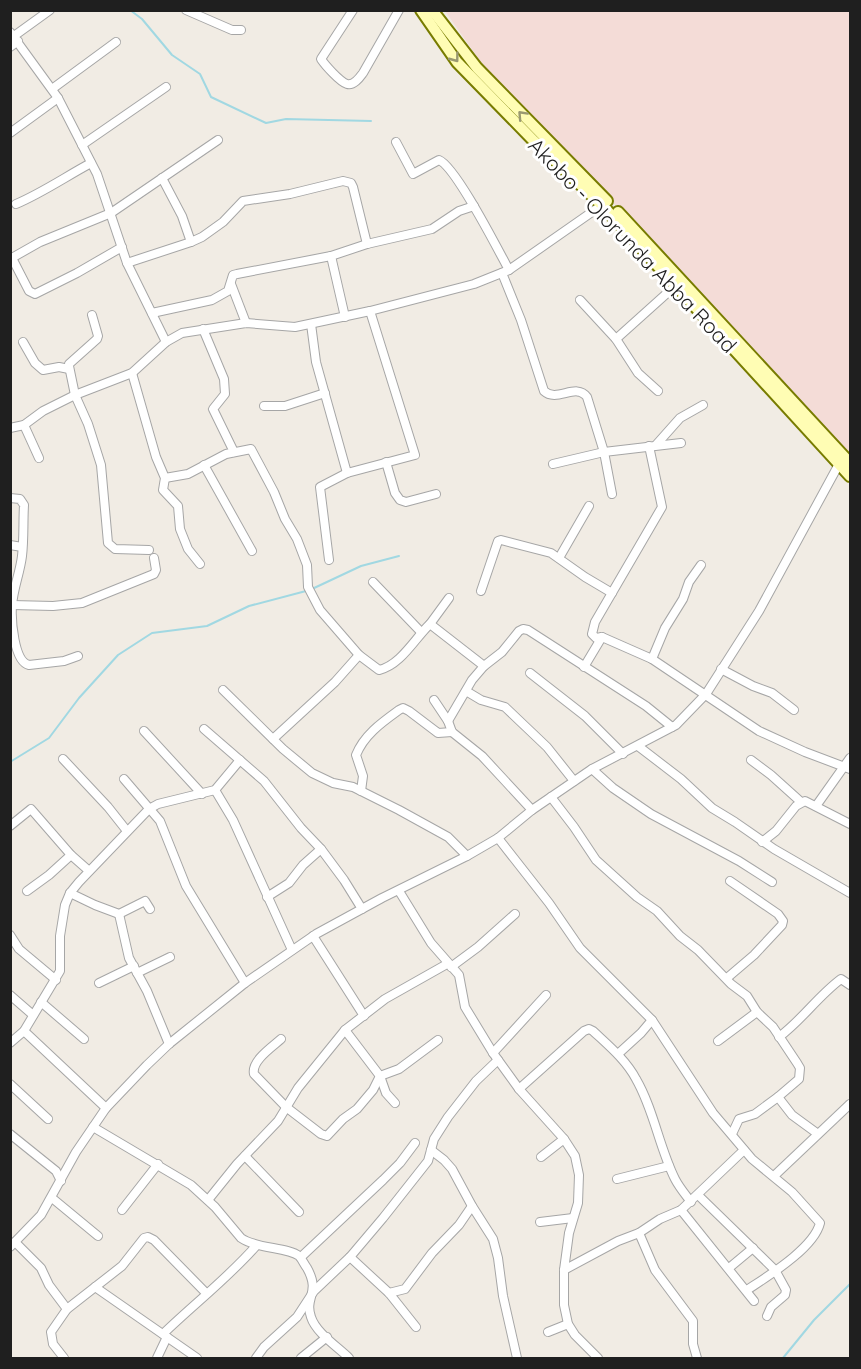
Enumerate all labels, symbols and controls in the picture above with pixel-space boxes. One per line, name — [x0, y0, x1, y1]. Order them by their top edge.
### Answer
one-way arrow — [447, 51, 458, 62]
one-way arrow — [518, 111, 529, 121]
street label: Akobo - Olorunda Abba Road — [523, 132, 743, 358]

